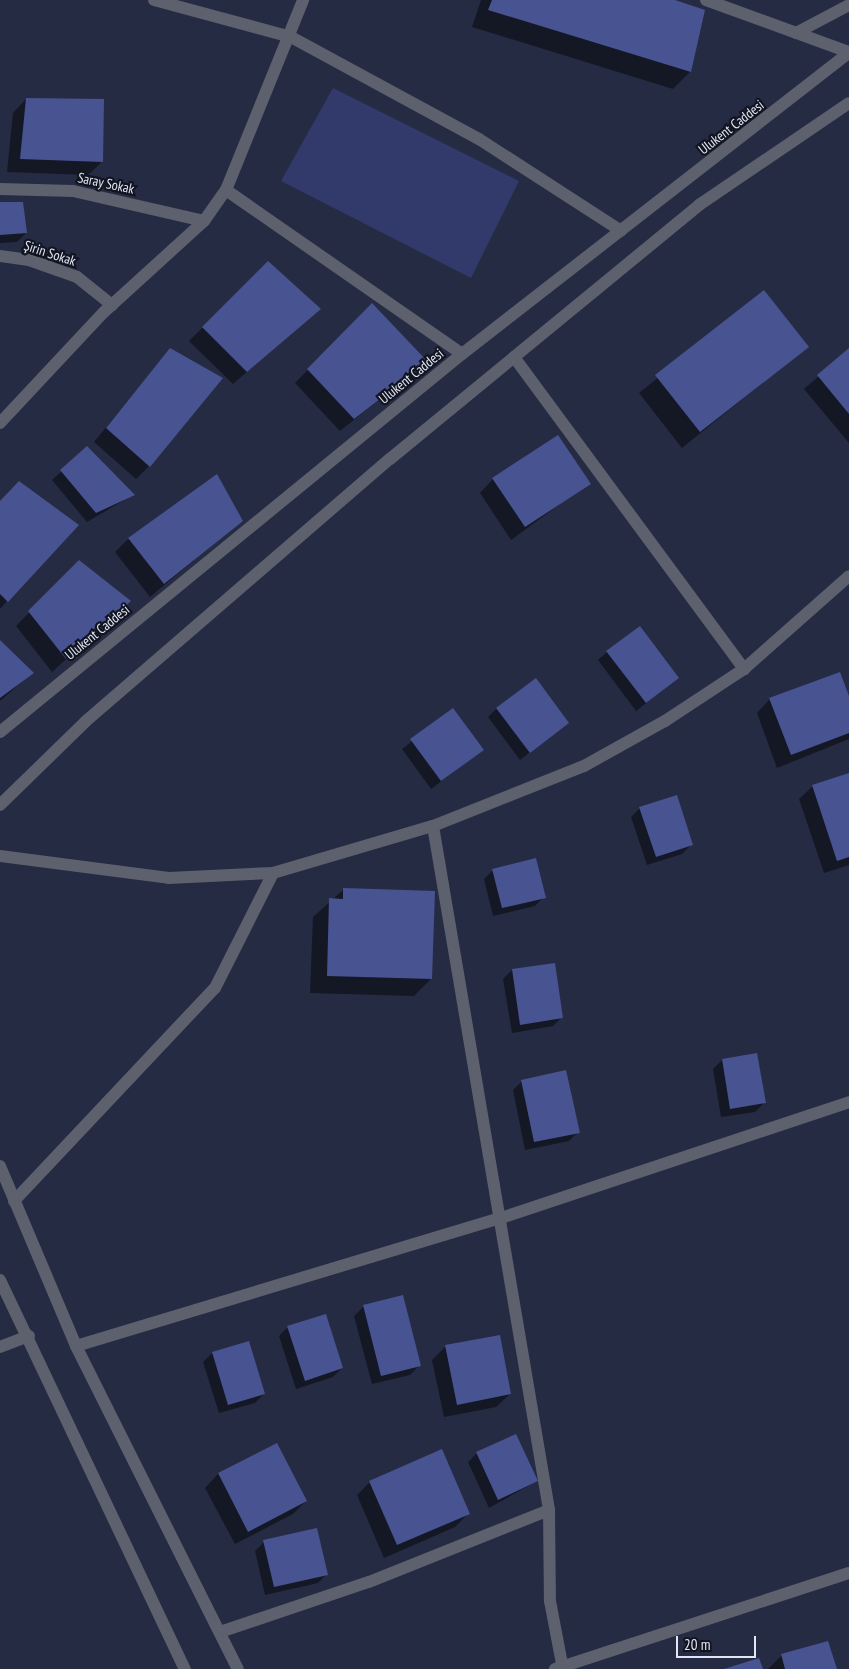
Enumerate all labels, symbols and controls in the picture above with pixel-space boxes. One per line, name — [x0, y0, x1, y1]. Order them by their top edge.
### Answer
street label: Ulukent Caddesi — [695, 96, 767, 158]
street label: Saray Sokak — [76, 169, 136, 197]
street label: Şirin Sokak — [22, 237, 78, 269]
street label: Ulukent Caddesi — [375, 345, 447, 407]
street label: Ulukent Caddesi — [61, 601, 133, 663]
scale bar — [679, 1626, 759, 1658]
text: 20 m — [684, 1635, 710, 1654]

